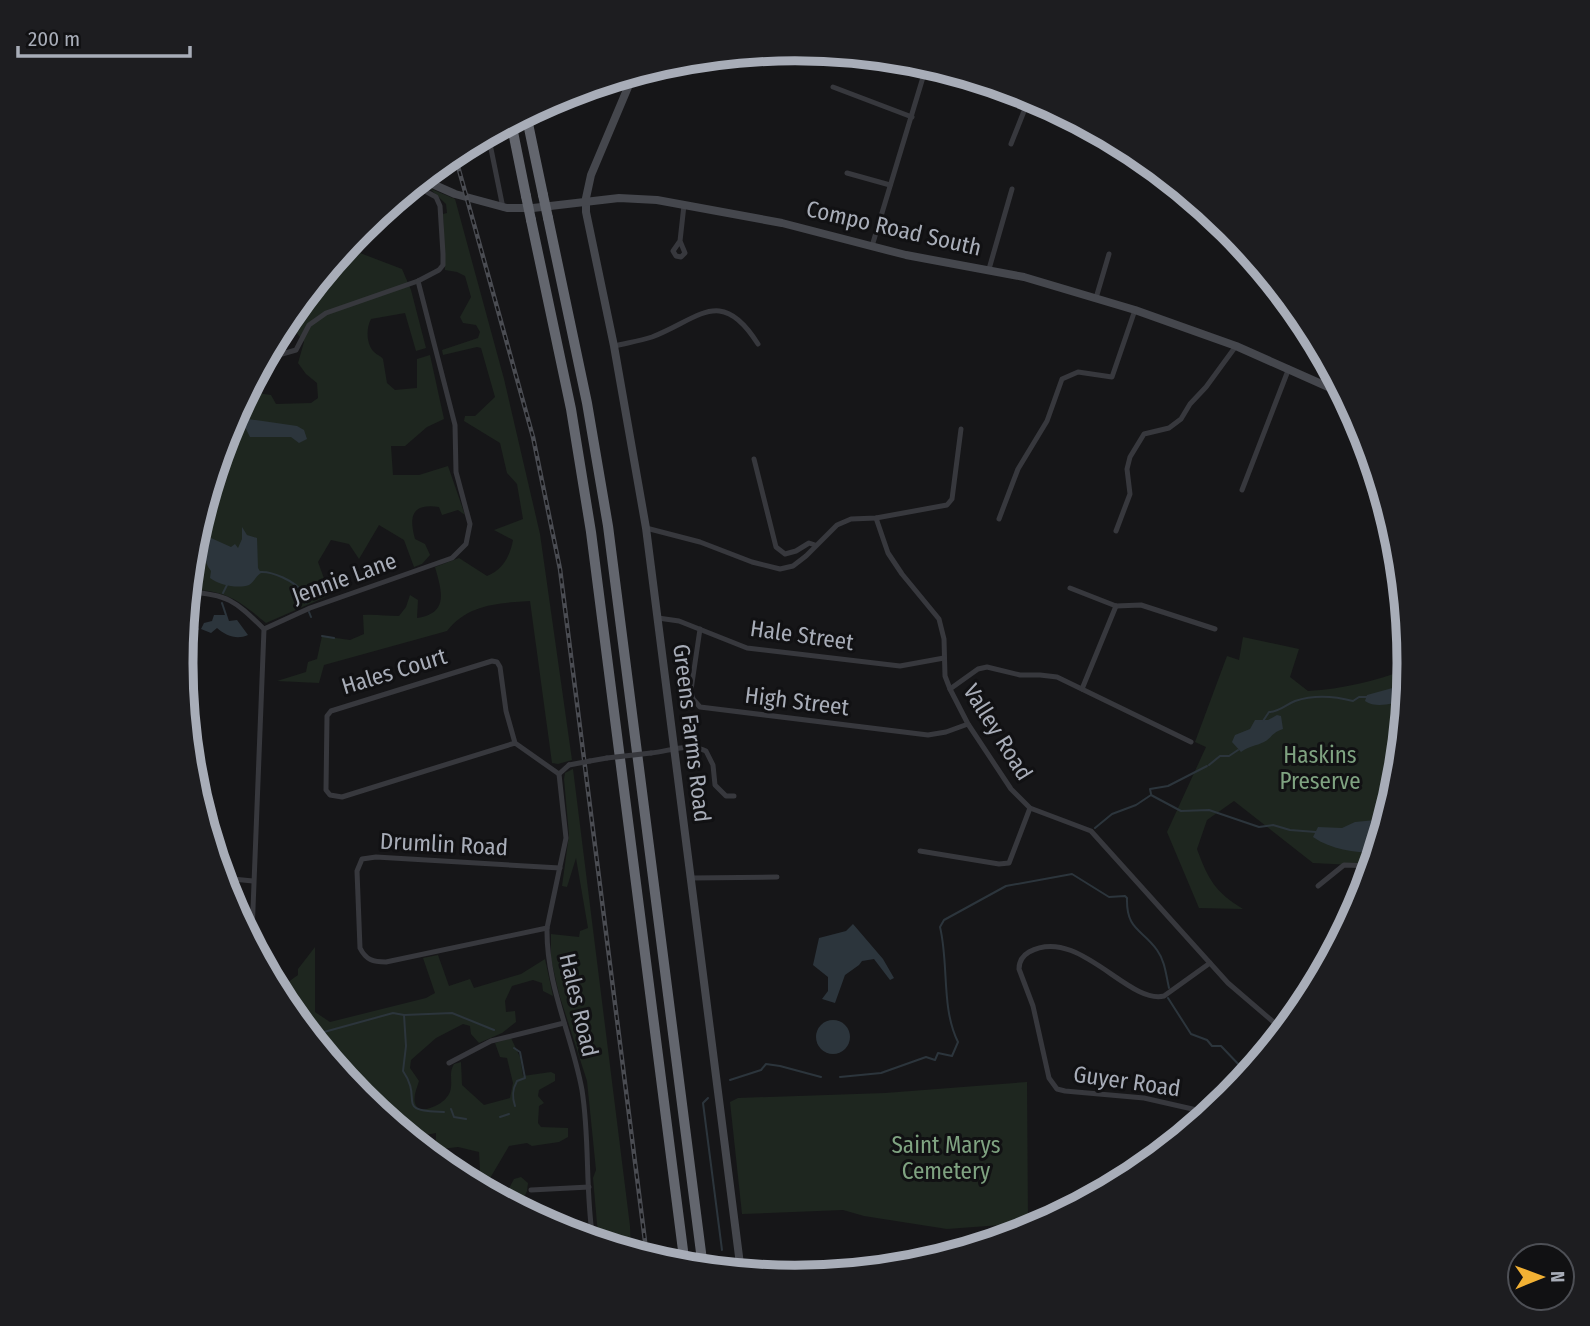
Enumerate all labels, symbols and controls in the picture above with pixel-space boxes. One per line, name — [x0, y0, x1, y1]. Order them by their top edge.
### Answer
scale bar — [18, 14, 189, 58]
text: 200 m — [28, 26, 80, 52]
street label: Compo Road South — [804, 194, 984, 262]
street label: Jennie Lane — [288, 546, 400, 610]
street label: Hale Street — [748, 614, 856, 656]
street label: Hales Court — [338, 642, 450, 700]
street label: Greens Farms Road — [667, 642, 717, 824]
street label: Valley Road — [957, 679, 1039, 785]
street label: High Street — [743, 681, 851, 721]
park label: Haskins Preserve — [1279, 741, 1361, 795]
street label: Drumlin Road — [379, 827, 509, 861]
street label: Hales Road — [554, 951, 604, 1059]
street label: Guyer Road — [1072, 1060, 1182, 1102]
park label: Saint Marys Cemetery — [891, 1131, 1001, 1185]
north arrow — [1506, 1242, 1576, 1312]
text: N — [1546, 1271, 1569, 1283]

